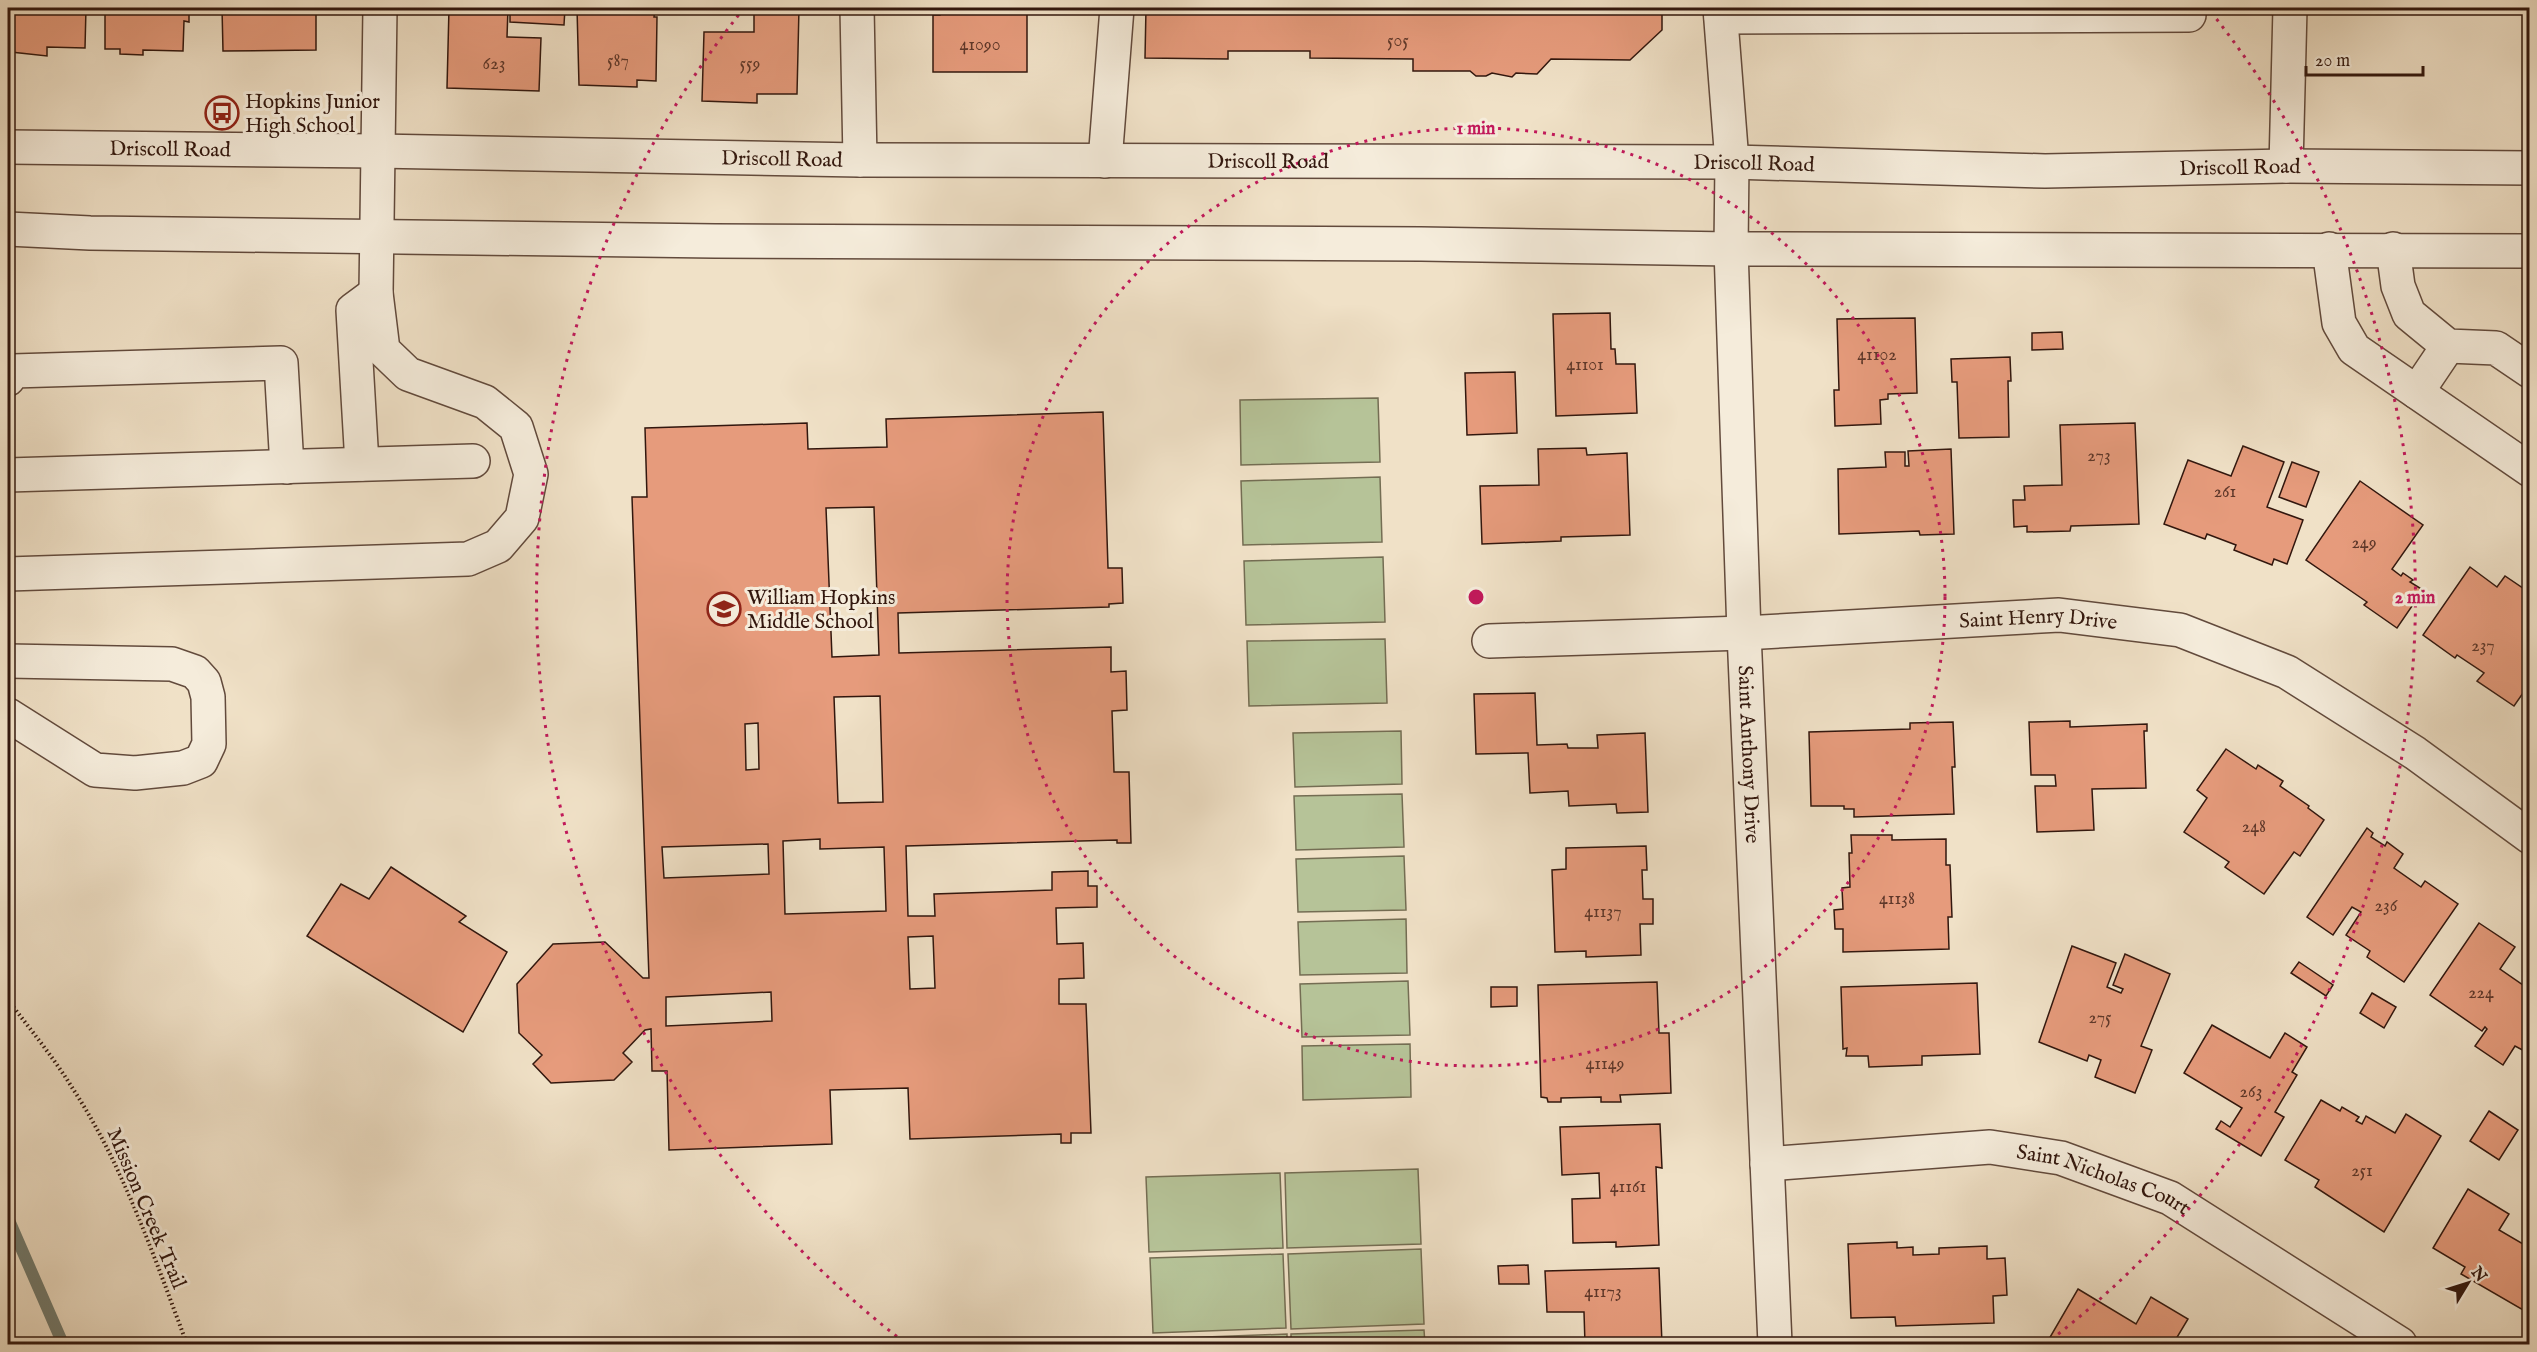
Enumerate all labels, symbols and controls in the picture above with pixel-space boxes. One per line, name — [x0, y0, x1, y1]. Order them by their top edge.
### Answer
house number: 505 — [1387, 30, 1409, 53]
house number: 41090 — [960, 34, 1000, 57]
scale bar — [2306, 39, 2423, 77]
house number: 587 — [607, 50, 629, 73]
text: 20 m — [2315, 50, 2350, 73]
house number: 623 — [483, 53, 505, 76]
house number: 559 — [740, 53, 760, 76]
place label: Hopkins Junior High School — [245, 89, 380, 140]
bus stop icon: Hopkins Junior High School — [204, 95, 240, 131]
text: 1 min — [1457, 118, 1496, 141]
street label: Driscoll Road — [109, 136, 232, 164]
street label: Driscoll Road — [721, 145, 844, 175]
street label: Driscoll Road — [1207, 149, 1329, 176]
street label: Driscoll Road — [1693, 150, 1816, 179]
street label: Driscoll Road — [2179, 154, 2301, 183]
house number: 41102 — [1857, 344, 1897, 367]
house number: 41101 — [1566, 354, 1604, 377]
house number: 273 — [2087, 445, 2111, 468]
house number: 261 — [2214, 481, 2236, 504]
house number: 249 — [2351, 532, 2377, 555]
place label: William Hopkins Middle School — [747, 585, 895, 636]
centre of rings — [1466, 587, 1486, 607]
text: 2 min — [2395, 587, 2436, 610]
school or university icon: William Hopkins Middle School — [706, 591, 742, 627]
street label: Saint Henry Drive — [1959, 603, 2119, 637]
house number: 237 — [2471, 635, 2495, 658]
street label: Saint Anthony Drive — [1730, 665, 1765, 844]
house number: 248 — [2242, 816, 2266, 839]
house number: 41138 — [1879, 888, 1915, 911]
house number: 236 — [2375, 895, 2398, 918]
house number: 41137 — [1584, 901, 1622, 924]
house number: 224 — [2468, 982, 2494, 1005]
house number: 275 — [2088, 1007, 2112, 1030]
house number: 41149 — [1586, 1053, 1624, 1076]
house number: 263 — [2240, 1081, 2262, 1104]
street label: Mission Creek Trail — [100, 1124, 192, 1293]
street label: Saint Nicholas Court — [2015, 1139, 2195, 1222]
house number: 251 — [2351, 1160, 2373, 1183]
house number: 41161 — [1610, 1176, 1646, 1199]
north arrow — [2438, 1253, 2498, 1313]
text: N — [2465, 1263, 2490, 1287]
house number: 41173 — [1584, 1281, 1622, 1304]

